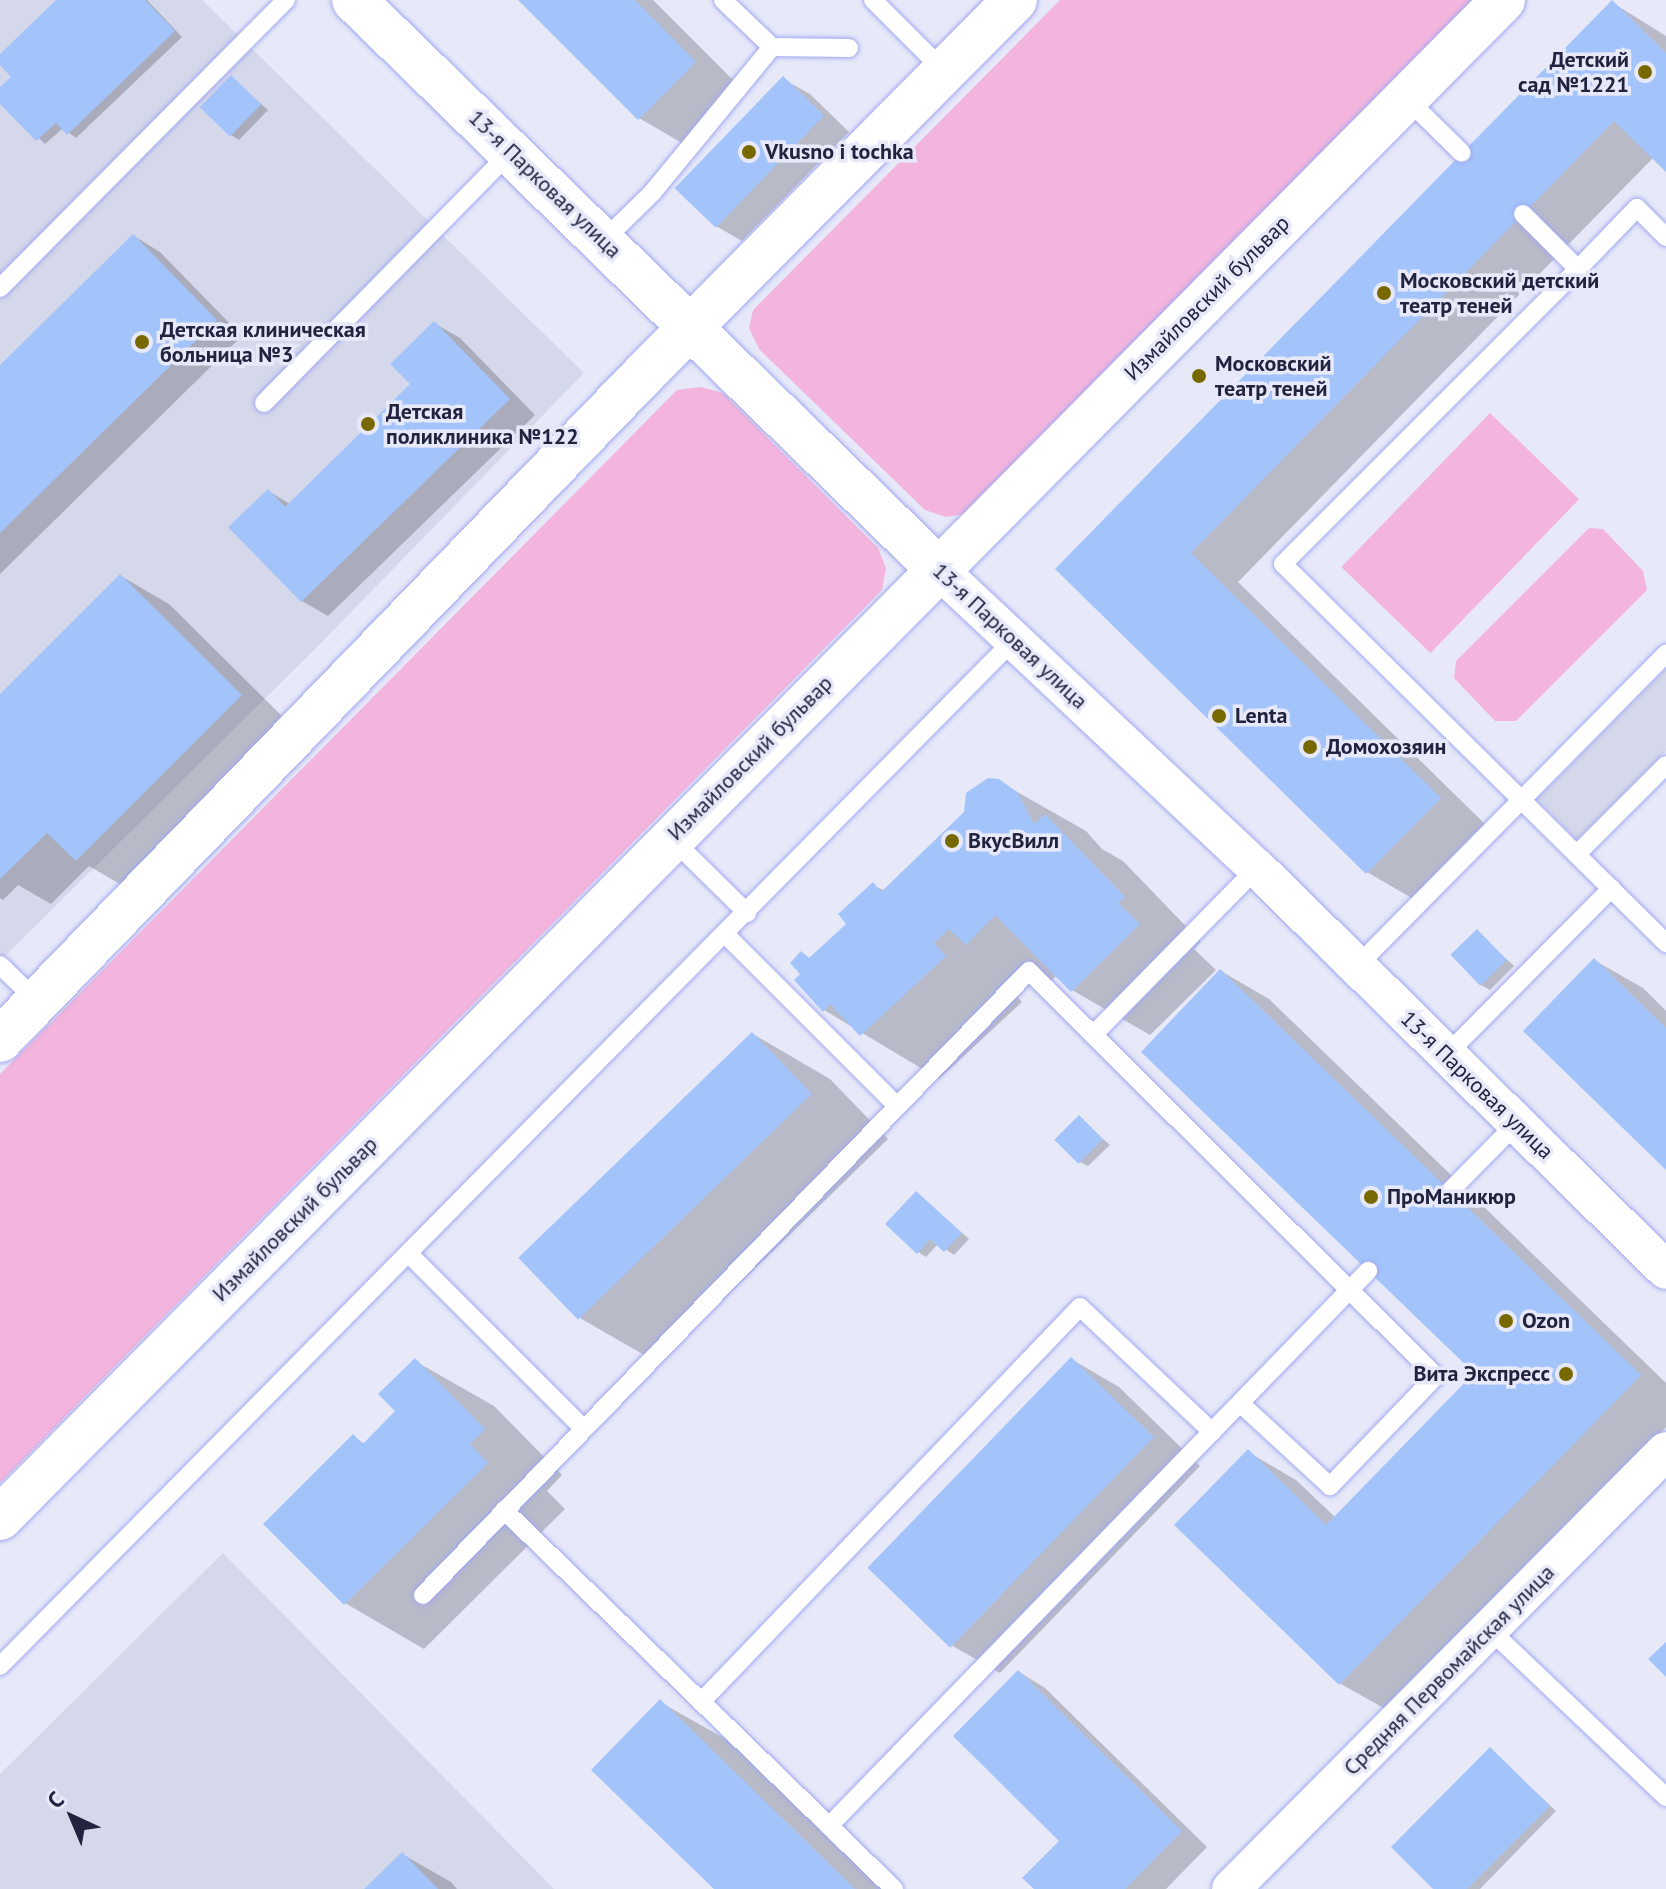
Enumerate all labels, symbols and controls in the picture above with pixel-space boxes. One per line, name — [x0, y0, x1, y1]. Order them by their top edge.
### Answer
place label: Детский сад №1221 — [1518, 46, 1629, 98]
marker: Детский сад №1221 — [1636, 63, 1654, 81]
street label: 13-я Парковая улица — [463, 104, 627, 264]
place label: Vkusno i tochka — [765, 139, 914, 165]
marker: Vkusno i tochka — [740, 143, 758, 161]
street label: Измайловский бульвар — [1119, 210, 1295, 386]
place label: Московский детский театр теней — [1400, 267, 1599, 318]
marker: Московский детский театр теней — [1375, 284, 1393, 302]
place label: Детская клиническая больница №3 — [160, 316, 366, 368]
marker: Детская клиническая больница №3 — [131, 331, 153, 353]
place label: Московский театр теней — [1215, 350, 1332, 402]
marker: Московский театр теней — [1190, 367, 1208, 385]
place label: Детская поликлиника №122 — [386, 398, 579, 450]
marker: Детская поликлиника №122 — [357, 413, 379, 435]
street label: 13-я Парковая улица — [927, 558, 1093, 714]
street label: Измайловский бульвар — [662, 670, 838, 846]
place label: Lenta — [1235, 703, 1287, 729]
marker: Lenta — [1210, 707, 1228, 725]
place label: Домохозяин — [1326, 734, 1446, 760]
marker: Домохозяин — [1301, 738, 1319, 756]
place label: ВкусВилл — [968, 828, 1059, 854]
marker: ВкусВилл — [943, 832, 961, 850]
street label: 13-я Парковая улица — [1395, 1005, 1559, 1165]
street label: Измайловский бульвар — [207, 1131, 383, 1307]
place label: ПроМаникюр — [1387, 1184, 1516, 1210]
marker: ПроМаникюр — [1362, 1188, 1380, 1206]
place label: Ozon — [1522, 1308, 1570, 1334]
marker: Ozon — [1497, 1312, 1515, 1330]
place label: Вита Экспресс — [1413, 1361, 1550, 1387]
marker: Вита Экспресс — [1557, 1365, 1575, 1383]
street label: Средняя Первомайская улица — [1338, 1559, 1560, 1781]
north arrow — [32, 1777, 112, 1857]
text: С — [41, 1785, 69, 1814]

